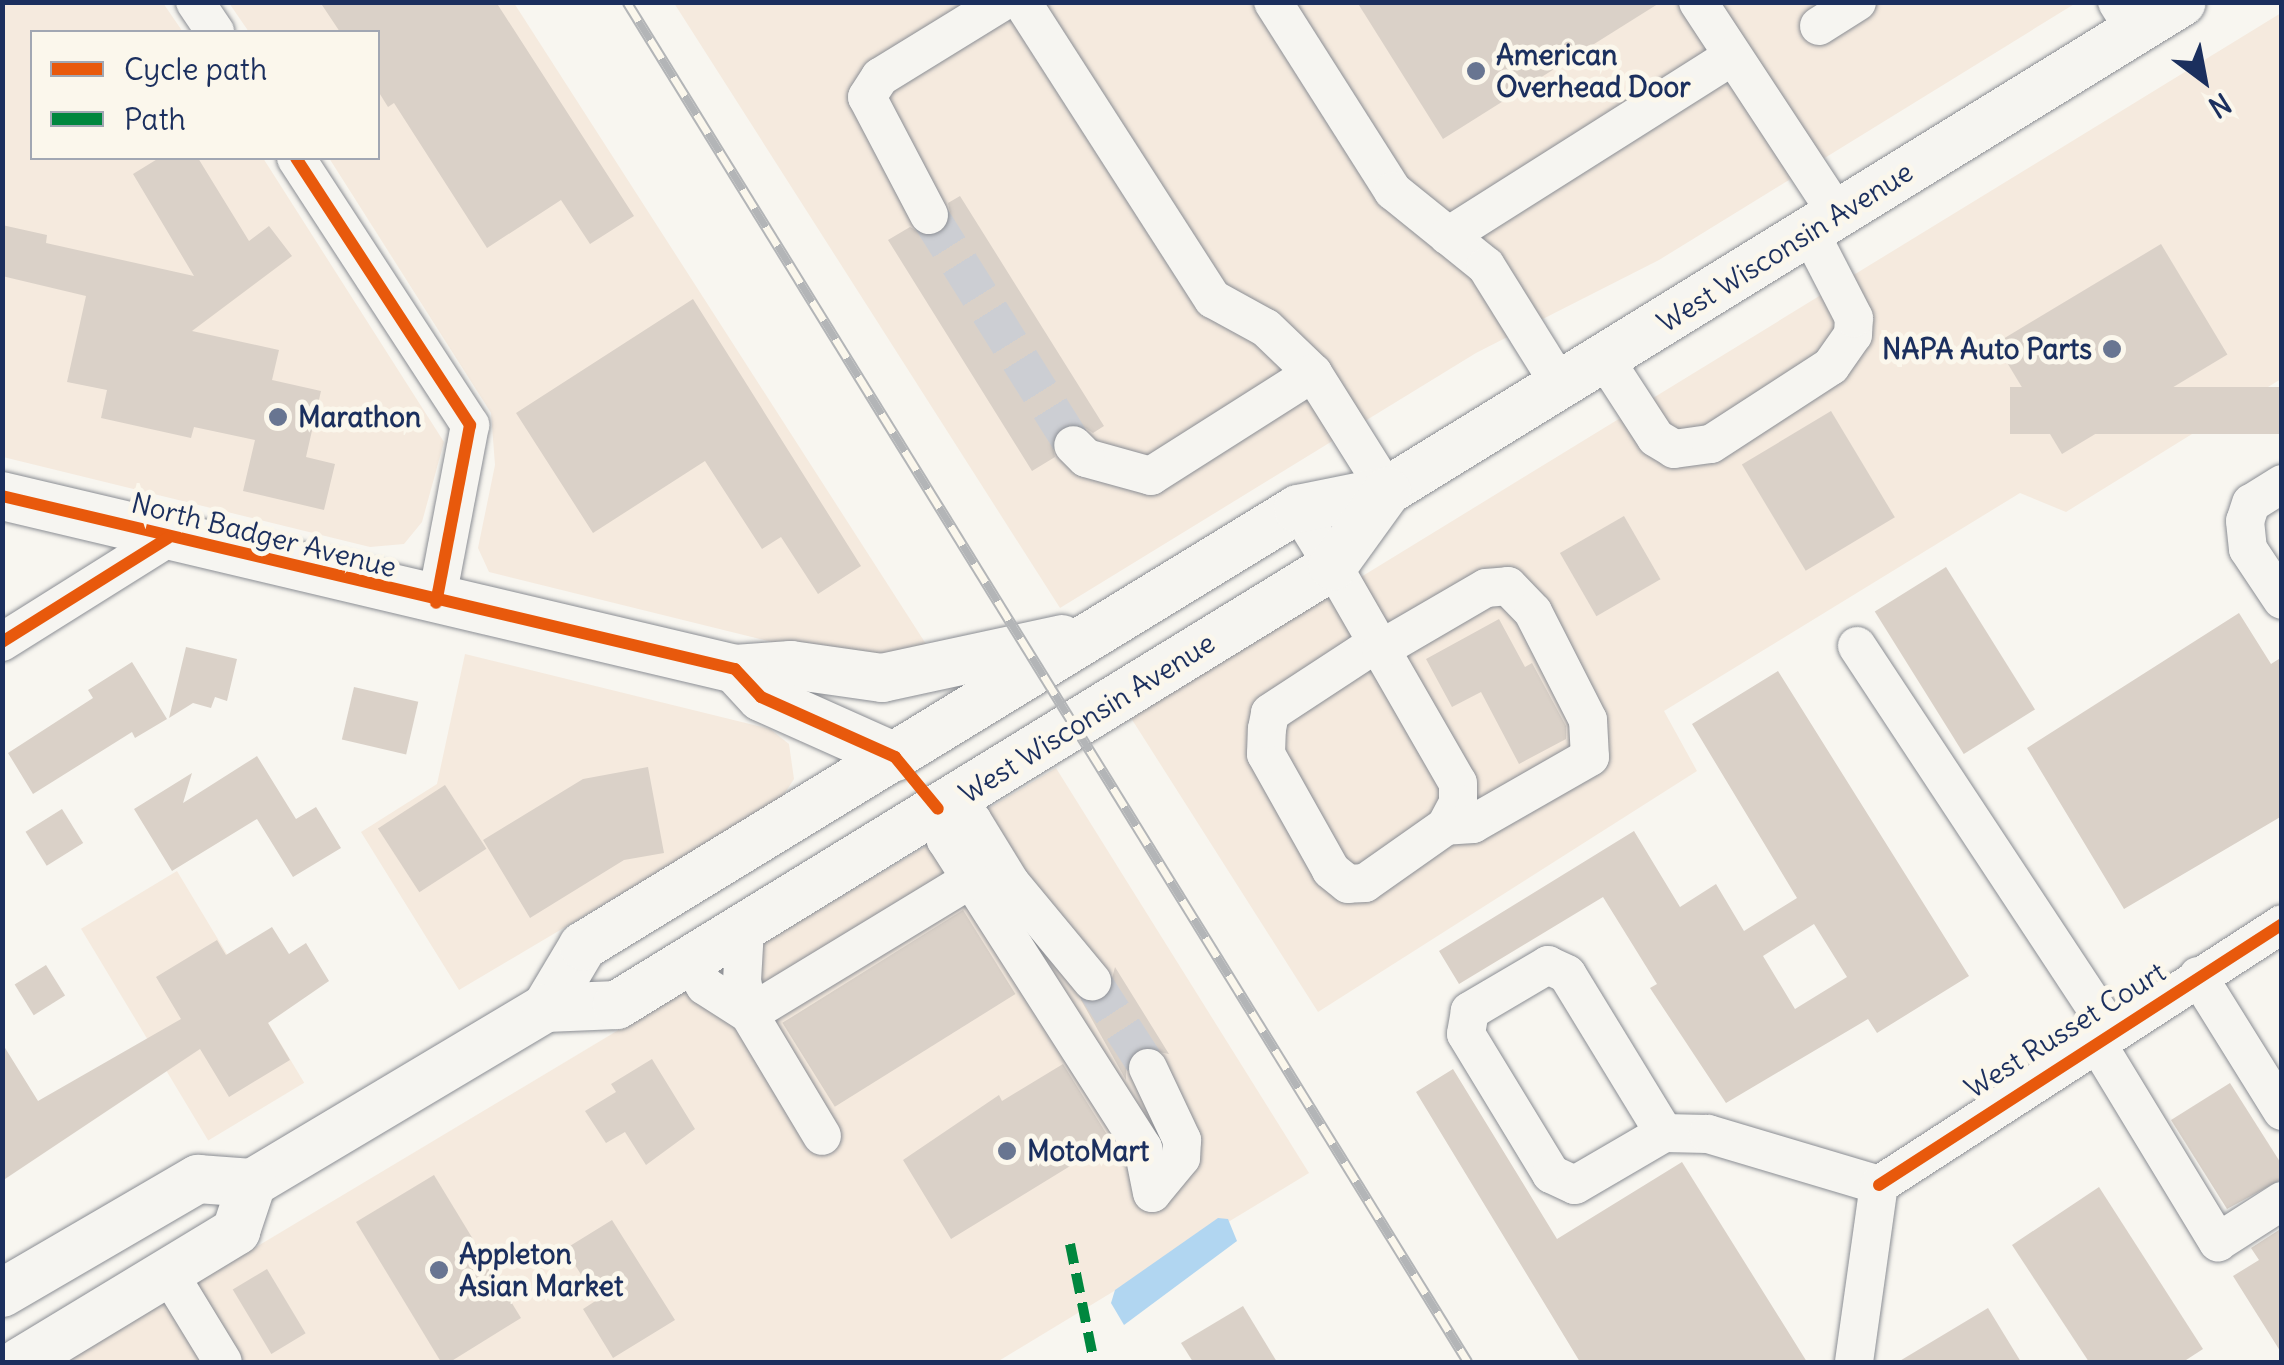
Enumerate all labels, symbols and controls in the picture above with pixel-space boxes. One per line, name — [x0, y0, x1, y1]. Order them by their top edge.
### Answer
legend — [30, 30, 380, 160]
north arrow — [2154, 30, 2254, 130]
place label: American Overhead Door — [1496, 38, 1691, 104]
text: Cycle path — [124, 50, 267, 88]
marker: American Overhead Door — [1465, 60, 1487, 82]
text: N — [2202, 85, 2238, 126]
text: Path — [124, 100, 186, 138]
street label: West Wisconsin Avenue — [1651, 155, 1919, 339]
place label: NAPA Auto Parts — [1882, 332, 2092, 366]
marker: NAPA Auto Parts — [2101, 338, 2123, 360]
place label: Marathon — [298, 400, 421, 434]
marker: Marathon — [267, 406, 289, 428]
street label: North Badger Avenue — [128, 486, 400, 584]
street label: West Wisconsin Avenue — [953, 626, 1221, 810]
street label: West Russet Court — [1959, 955, 2171, 1105]
place label: MotoMart — [1027, 1134, 1149, 1168]
marker: MotoMart — [996, 1140, 1018, 1162]
place label: Appleton Asian Market — [459, 1237, 623, 1303]
marker: Appleton Asian Market — [428, 1259, 450, 1281]

